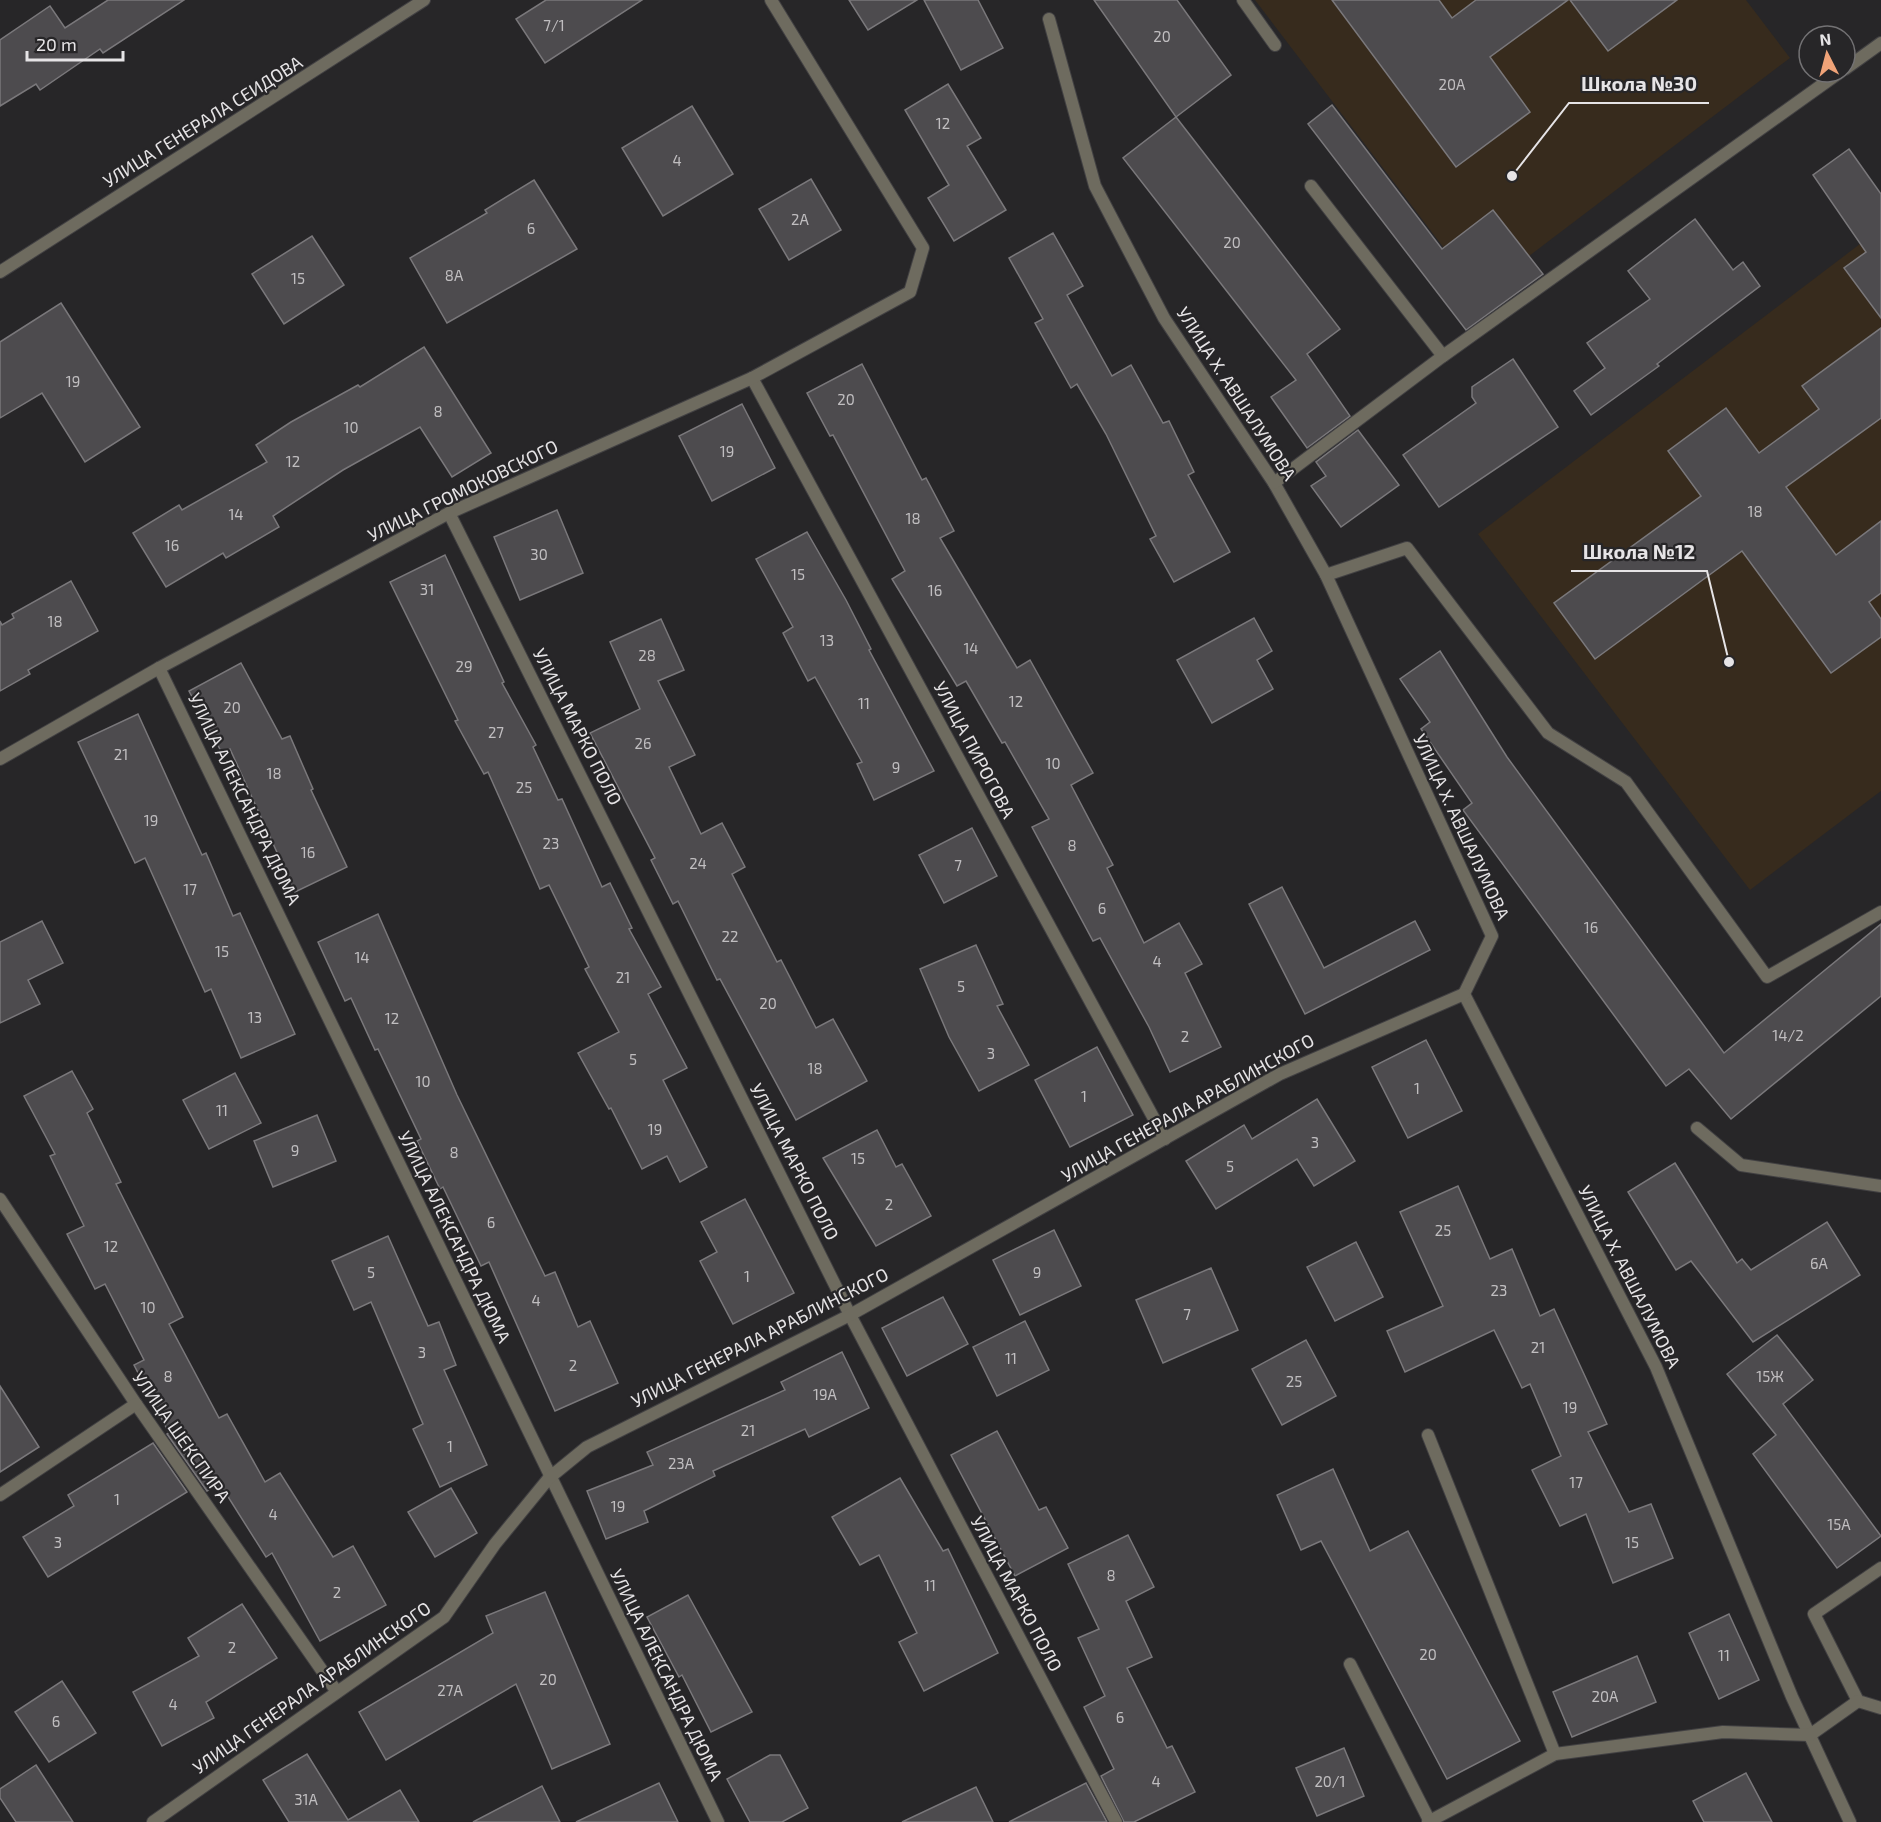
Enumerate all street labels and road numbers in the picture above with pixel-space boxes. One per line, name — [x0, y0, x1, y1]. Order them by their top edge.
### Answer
street label: УЛИЦА ГЕНЕРАЛА СЕИДОВА — [99, 50, 307, 192]
street label: УЛИЦА Х. АВШАЛУМОВА — [1172, 303, 1302, 485]
street label: УЛИЦА ГРОМОКОВСКОГО — [364, 434, 561, 546]
street label: УЛИЦА МАРКО ПОЛО — [529, 644, 627, 809]
street label: УЛИЦА ПИРОГОВА — [930, 677, 1021, 822]
street label: УЛИЦА АЛЕКСАНДРА ДЮМА — [184, 689, 306, 909]
street label: УЛИЦА Х. АВШАЛУМОВА — [1409, 730, 1515, 924]
street label: УЛИЦА ГЕНЕРАЛА АРАБЛИНСКОГО — [1057, 1028, 1318, 1186]
street label: УЛИЦА МАРКО ПОЛО — [746, 1079, 844, 1244]
street label: УЛИЦА АЛЕКСАНДРА ДЮМА — [394, 1127, 516, 1347]
street label: УЛИЦА Х. АВШАЛУМОВА — [1574, 1181, 1686, 1373]
street label: УЛИЦА ГЕНЕРАЛА АРАБЛИНСКОГО — [627, 1263, 892, 1412]
street label: УЛИЦА ШЕКСПИРА — [128, 1367, 236, 1507]
street label: УЛИЦА МАРКО ПОЛО — [967, 1512, 1067, 1675]
street label: УЛИЦА АЛЕКСАНДРА ДЮМА — [606, 1565, 728, 1785]
street label: УЛИЦА ГЕНЕРАЛА АРАБЛИНСКОГО — [188, 1596, 435, 1778]

